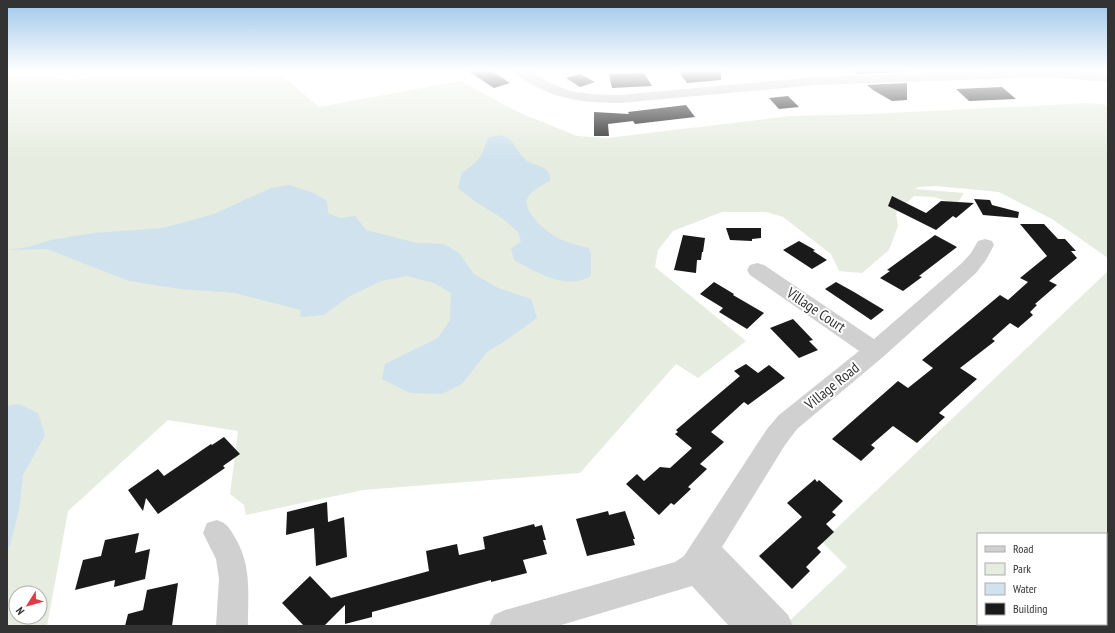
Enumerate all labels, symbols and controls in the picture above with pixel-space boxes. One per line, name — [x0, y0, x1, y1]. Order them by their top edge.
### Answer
street label: Village Court — [782, 282, 849, 336]
street label: Village Road — [800, 358, 863, 414]
legend — [977, 533, 1107, 625]
text: Road — [1013, 541, 1033, 556]
text: Park — [1013, 561, 1031, 576]
text: Water — [1013, 581, 1038, 596]
north arrow — [8, 585, 48, 625]
text: Building — [1013, 601, 1048, 616]
text: N — [13, 604, 27, 618]

